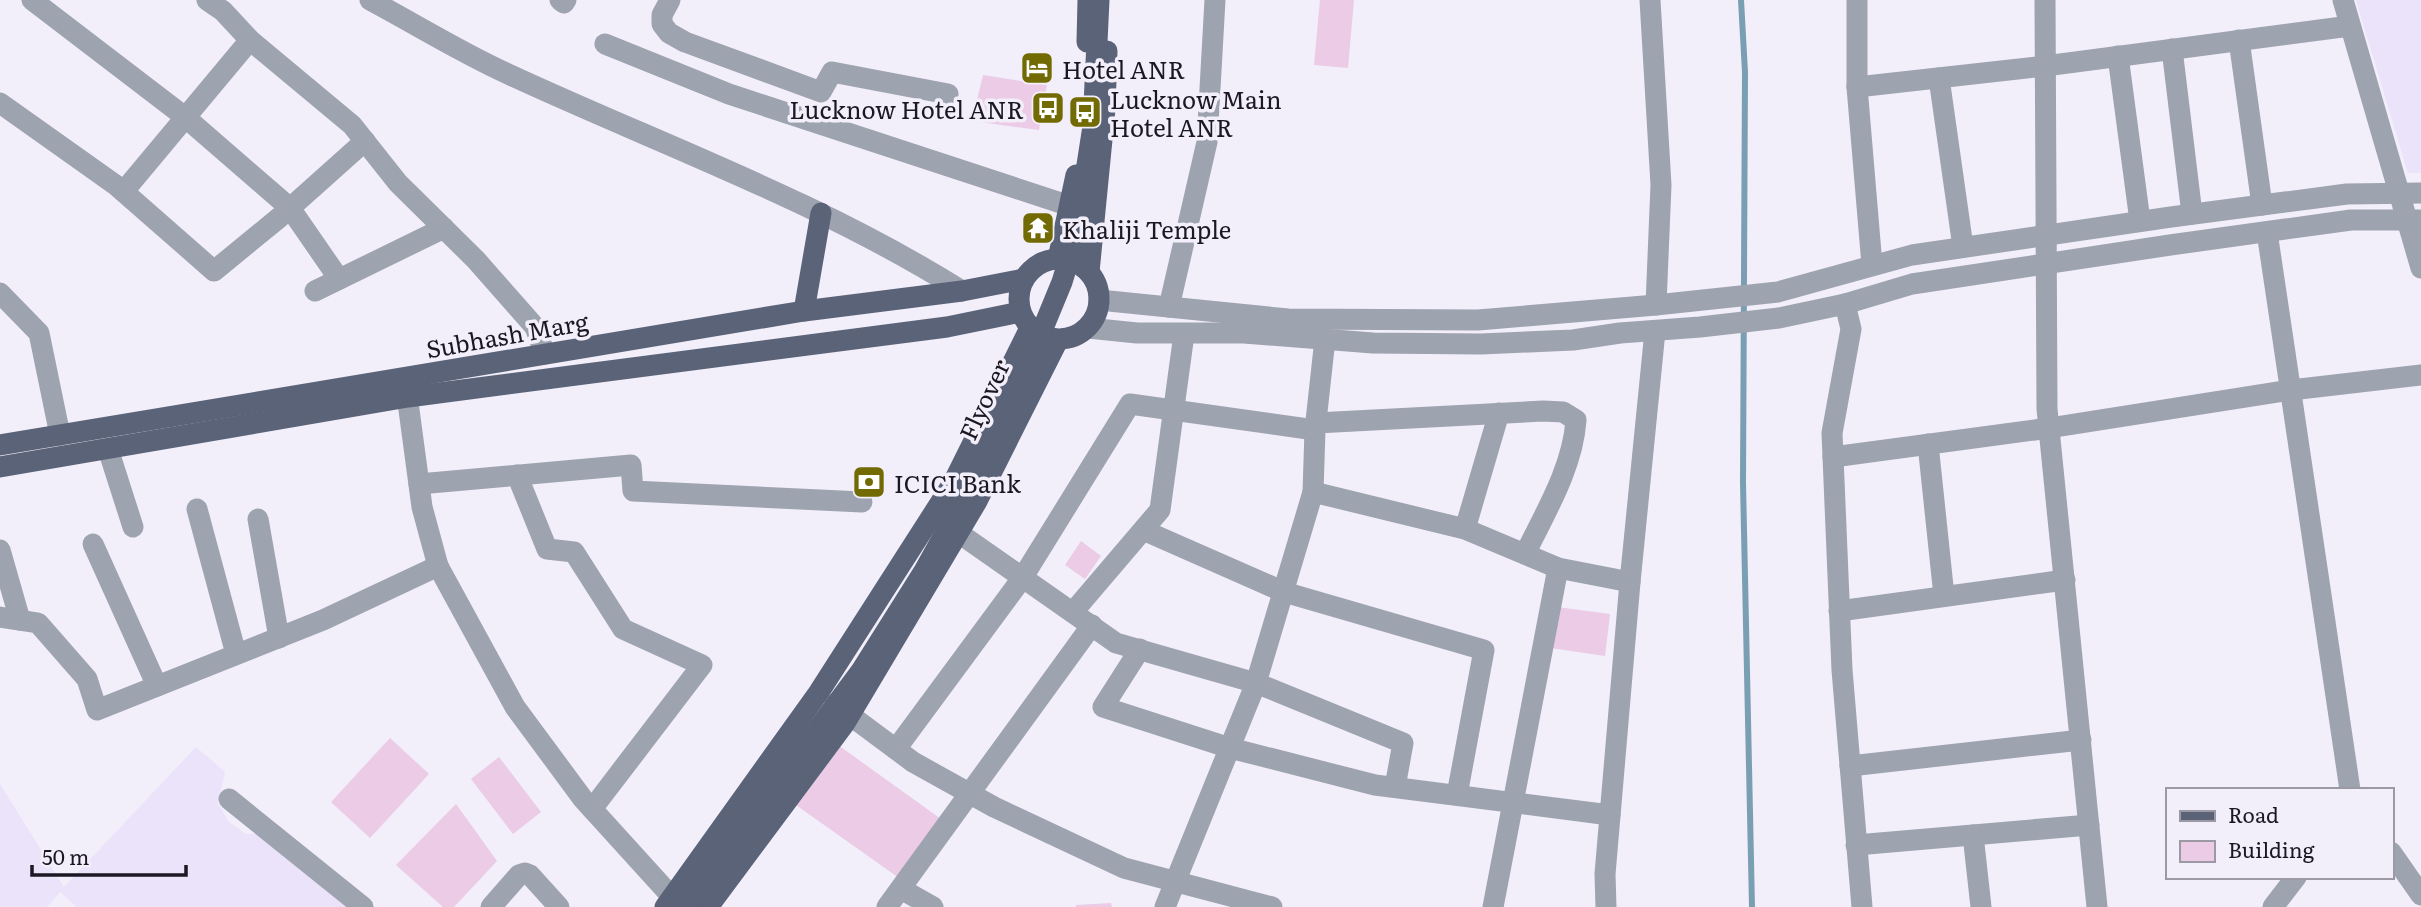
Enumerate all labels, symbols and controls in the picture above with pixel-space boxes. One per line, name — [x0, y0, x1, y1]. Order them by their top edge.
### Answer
hotel icon: Hotel ANR — [1018, 49, 1056, 87]
place label: Hotel ANR — [1062, 51, 1185, 86]
place label: Lucknow Main Hotel ANR — [1110, 81, 1282, 144]
bus stop icon: Lucknow Hotel ANR — [1029, 89, 1067, 127]
place label: Lucknow Hotel ANR — [789, 91, 1024, 126]
bus stop icon: Lucknow Main Hotel ANR — [1066, 93, 1104, 131]
temple icon: Khaliji Temple — [1019, 209, 1057, 247]
place label: Khaliji Temple — [1062, 211, 1231, 246]
street label: Subhash Marg — [423, 302, 591, 365]
street label: Flyover — [949, 352, 1017, 445]
bank icon: ICICI Bank — [850, 463, 888, 501]
place label: ICICI Bank — [894, 465, 1021, 500]
legend — [2166, 788, 2393, 879]
text: Road — [2228, 798, 2279, 829]
text: Building — [2228, 833, 2315, 864]
scale bar — [32, 834, 186, 878]
text: 50 m — [42, 840, 89, 871]

